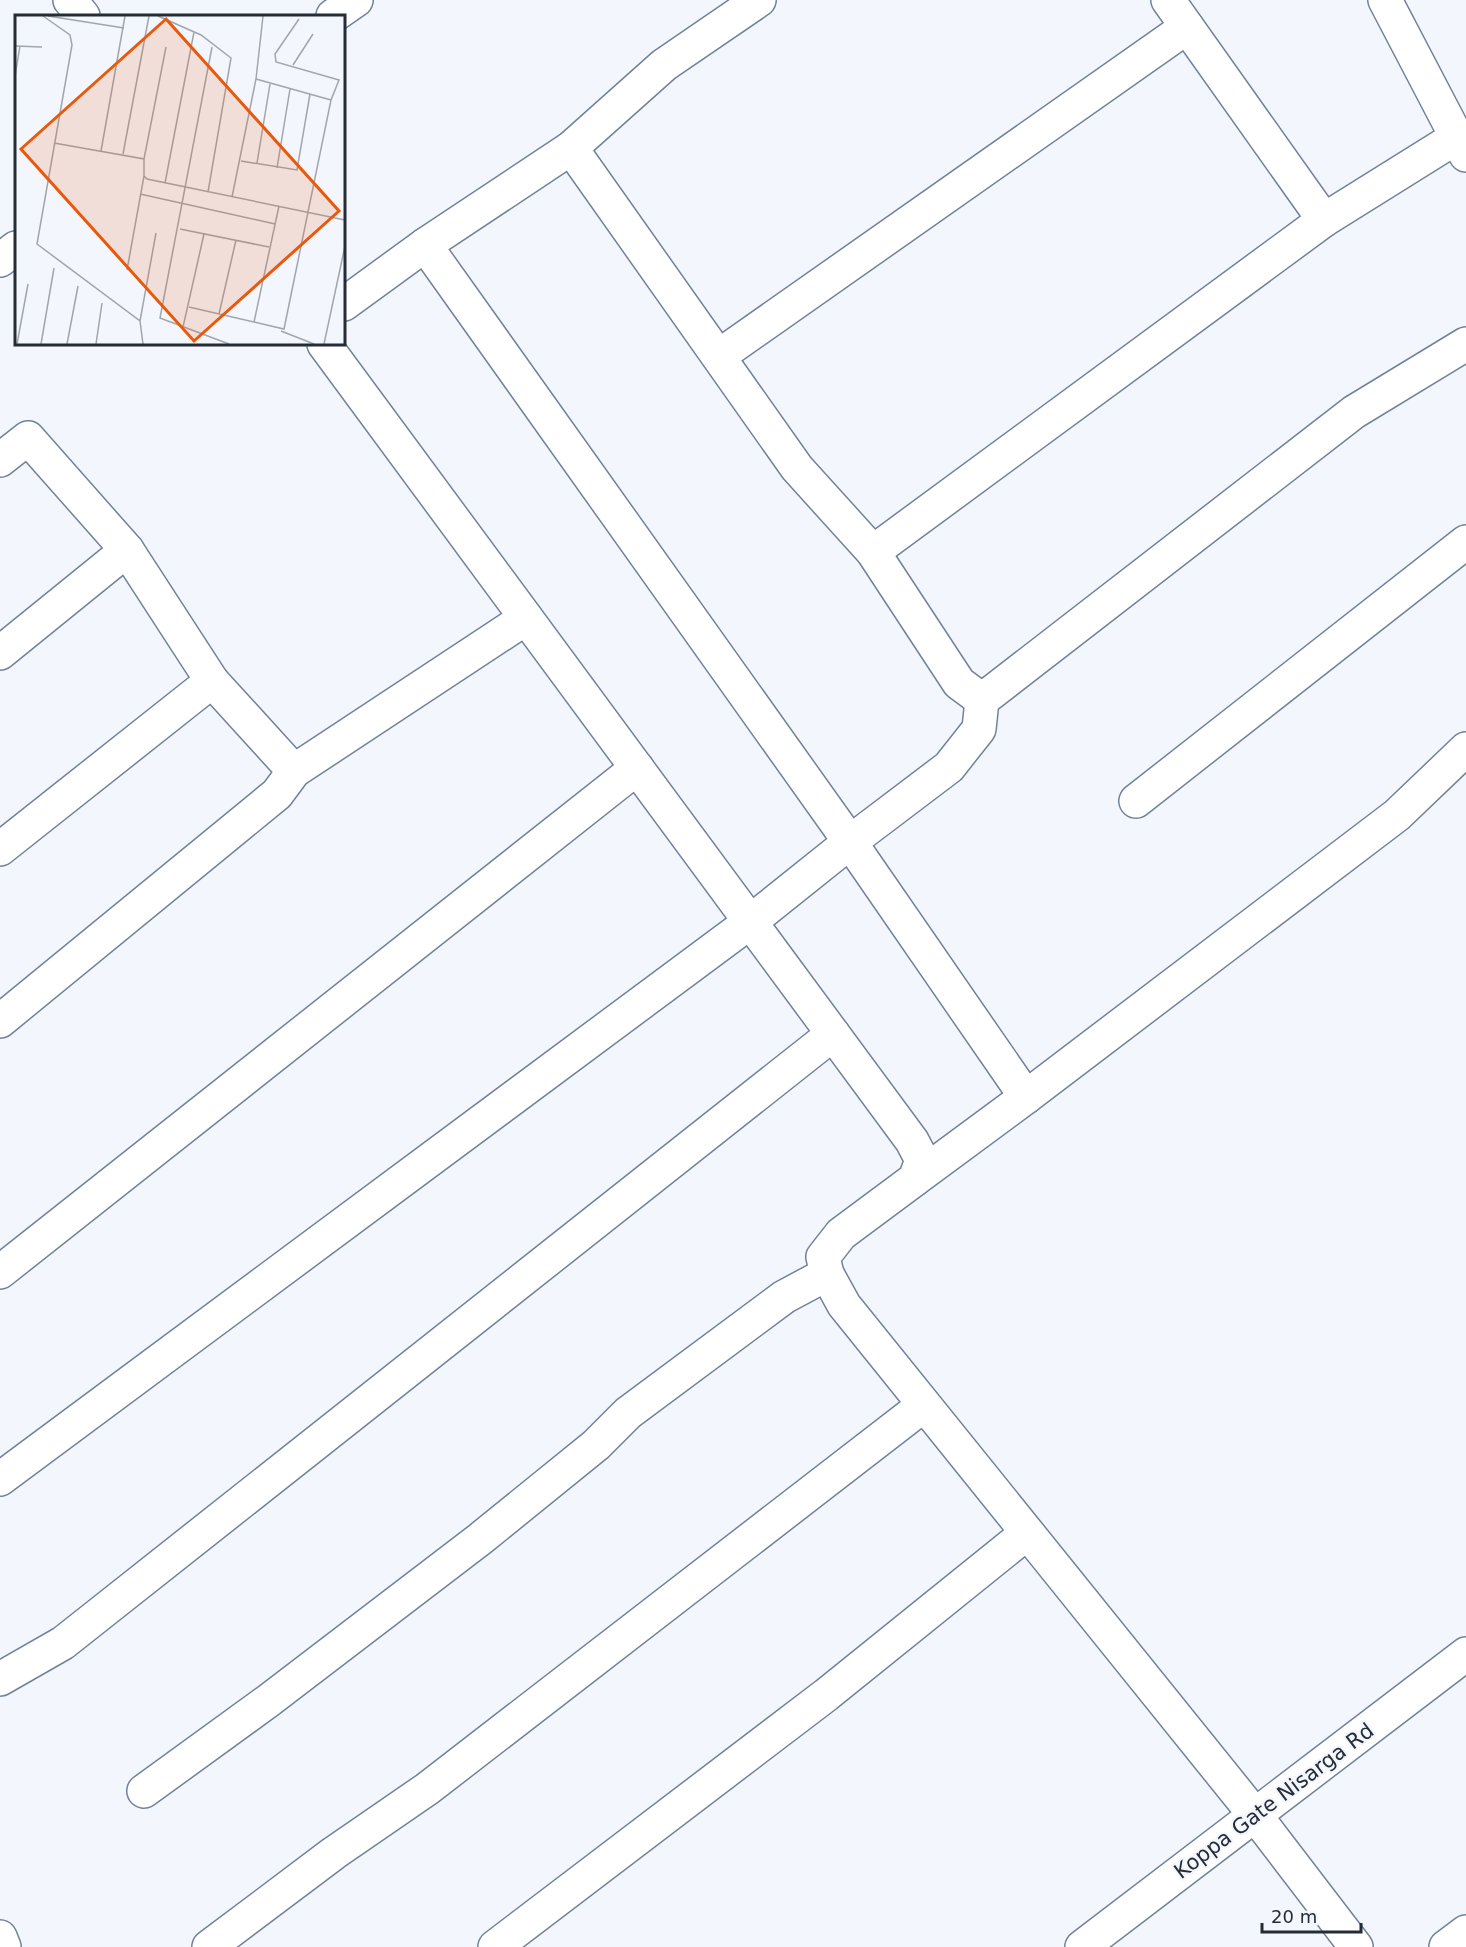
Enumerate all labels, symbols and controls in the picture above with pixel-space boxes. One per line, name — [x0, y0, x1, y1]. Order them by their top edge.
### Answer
inset map — [15, 15, 345, 345]
street label: Koppa Gate Nisarga Rd — [1170, 1718, 1378, 1884]
scale bar — [1262, 1896, 1361, 1934]
text: 20 m — [1271, 1906, 1317, 1927]

